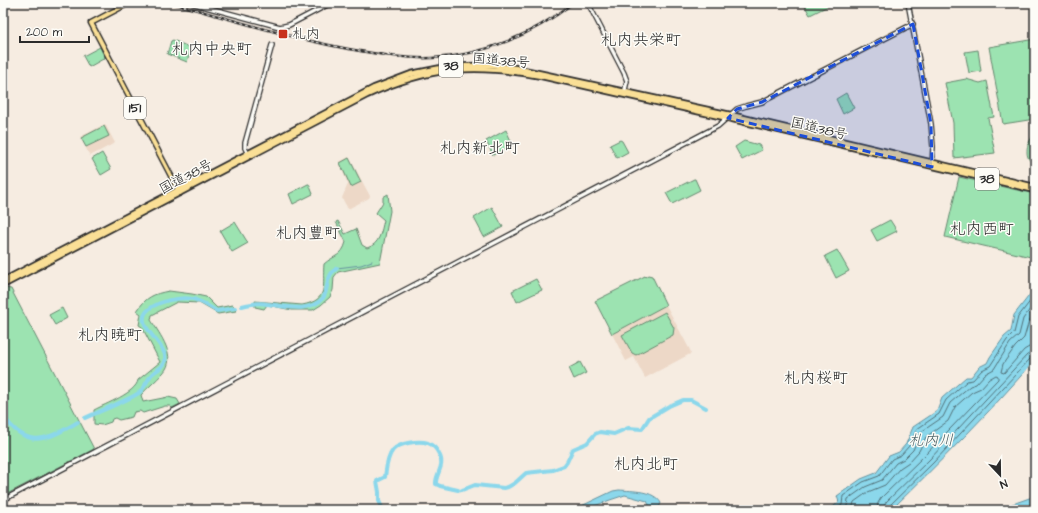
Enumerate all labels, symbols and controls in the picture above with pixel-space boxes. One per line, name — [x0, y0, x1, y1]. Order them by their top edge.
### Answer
scale bar — [20, 18, 89, 44]
text: 200 m — [26, 24, 63, 41]
place label: 札内 — [292, 24, 320, 44]
marker: 札内 — [277, 28, 289, 40]
district label: 札内共栄町 — [601, 29, 681, 51]
district label: 札内中央町 — [172, 38, 252, 60]
street label: 国道38号 — [471, 49, 531, 73]
road number: 38 — [439, 55, 463, 77]
road number: 151 — [124, 97, 146, 119]
street label: 国道38号 — [788, 113, 850, 145]
district label: 札内新北町 — [440, 137, 520, 159]
street label: 国道38号 — [156, 155, 216, 199]
road number: 38 — [975, 168, 999, 190]
district label: 札内西町 — [950, 218, 1014, 240]
district label: 札内豊町 — [276, 222, 340, 244]
district label: 札内暁町 — [78, 324, 142, 346]
district label: 札内桜町 — [784, 367, 848, 389]
water label: 札内川 — [908, 430, 954, 451]
district label: 札内北町 — [614, 453, 678, 475]
north arrow — [980, 455, 1020, 495]
text: N — [997, 476, 1010, 492]

